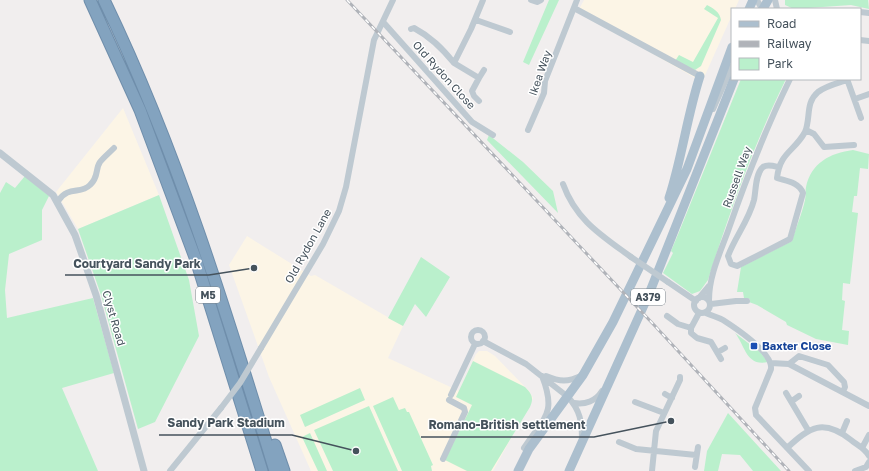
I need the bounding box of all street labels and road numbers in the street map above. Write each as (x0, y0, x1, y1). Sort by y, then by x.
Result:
street label: Old Rydon Close (410, 38, 478, 111)
street label: Ikea Way (526, 48, 553, 97)
street label: Russell Way (719, 145, 754, 209)
street label: Old Rydon Lane (282, 206, 333, 285)
road number: M5 (196, 287, 220, 303)
street label: Clyst Road (100, 289, 129, 347)
road number: A379 (631, 289, 665, 305)

